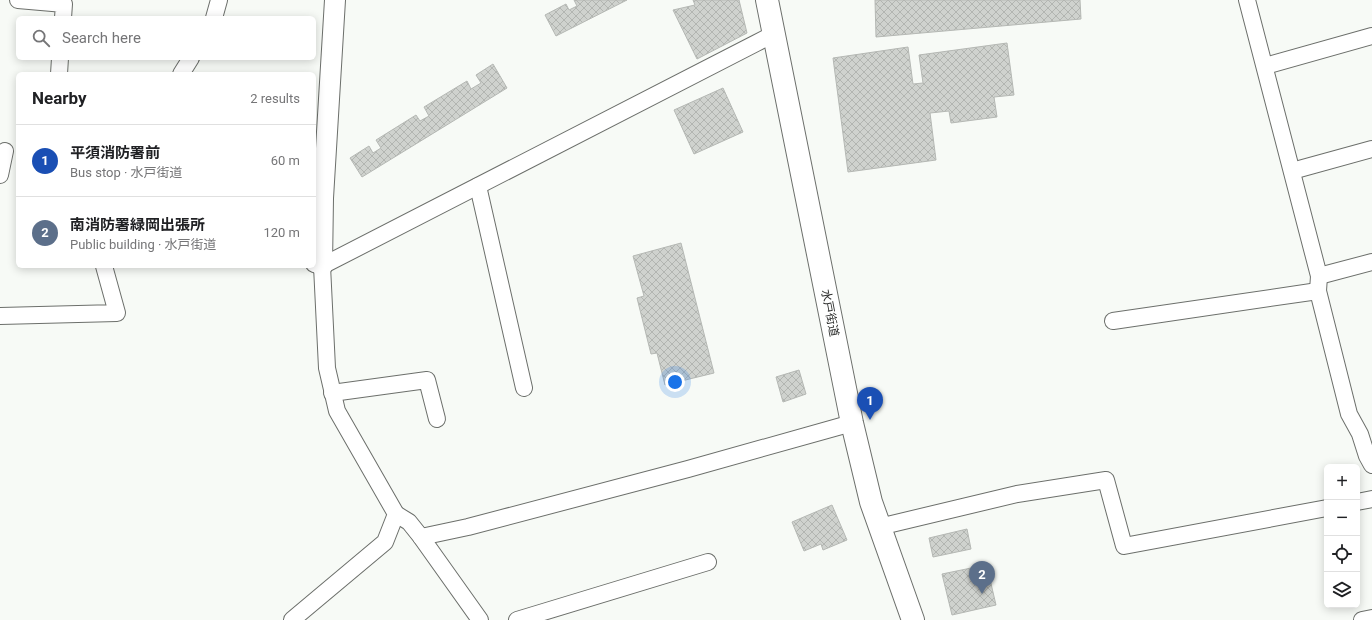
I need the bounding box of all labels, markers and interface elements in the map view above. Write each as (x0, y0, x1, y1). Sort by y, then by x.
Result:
search box (16, 16, 316, 60)
icon: search (30, 27, 52, 49)
text: Search here (62, 29, 141, 47)
text: Nearby (32, 88, 87, 108)
text: 2 results (250, 91, 300, 106)
text: 平須消防署前 (70, 144, 160, 162)
text: 1 (41, 153, 49, 168)
text: 60 m (271, 153, 300, 168)
text: Bus stop · 水戸街道 (70, 165, 183, 180)
text: 南消防署緑岡出張所 (70, 216, 205, 234)
text: 2 (41, 225, 49, 240)
text: 120 m (263, 225, 300, 240)
text: Public building · 水戸街道 (70, 237, 217, 252)
street label: 水戸街道 (819, 288, 841, 338)
your location (665, 372, 685, 392)
pin: 1 (857, 387, 883, 420)
map controls (1324, 464, 1360, 608)
button: + (1324, 464, 1360, 500)
button: − (1324, 500, 1360, 536)
button: locate (1324, 536, 1360, 572)
pin: 2 (969, 561, 995, 594)
button: layers (1324, 572, 1360, 608)

